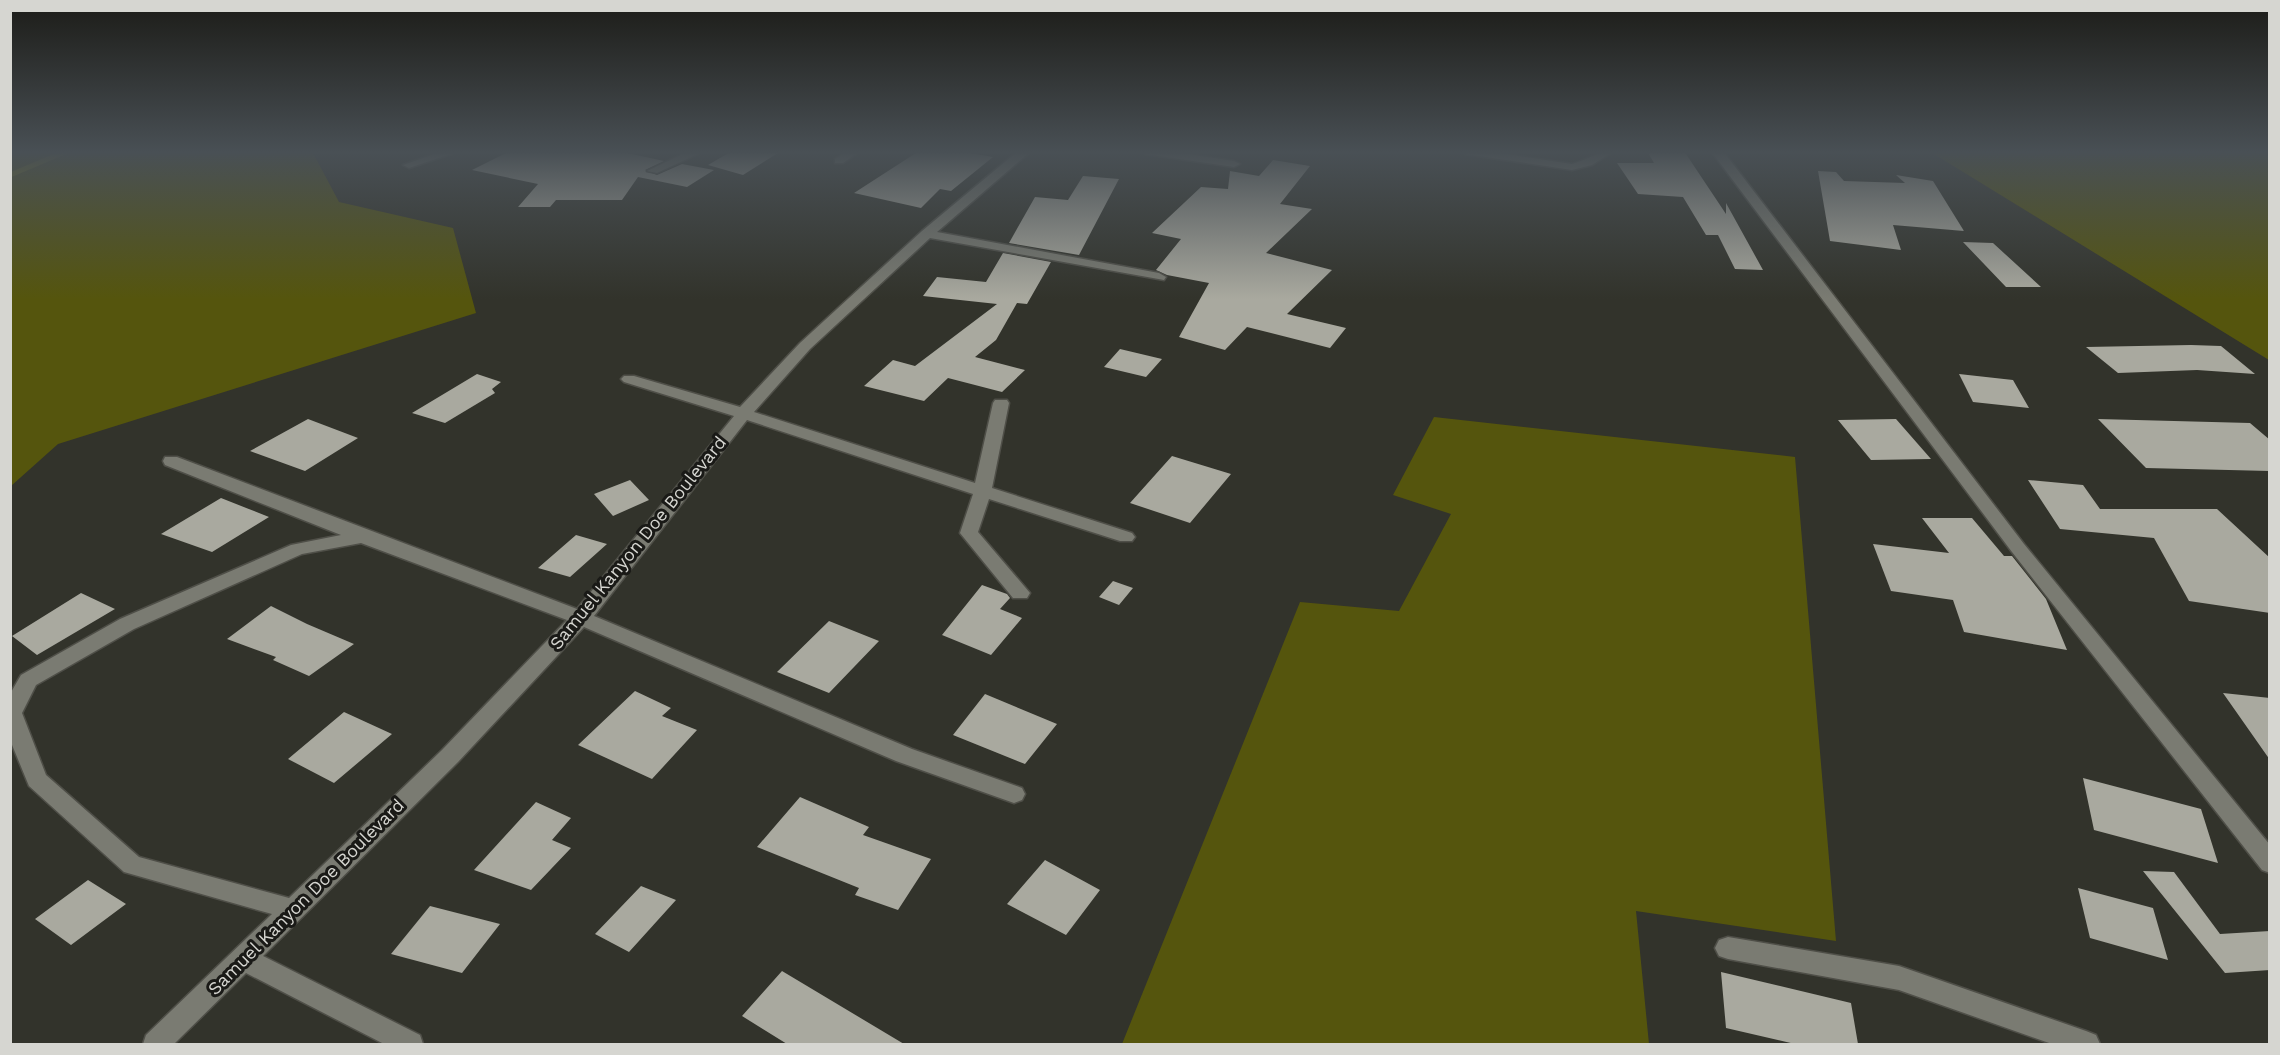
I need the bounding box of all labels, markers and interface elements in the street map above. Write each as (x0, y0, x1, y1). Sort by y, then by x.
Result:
street label: Samuel Kanyon Doe Boulevard (545, 432, 730, 654)
street label: Samuel Kanyon Doe Boulevard (203, 794, 408, 999)

